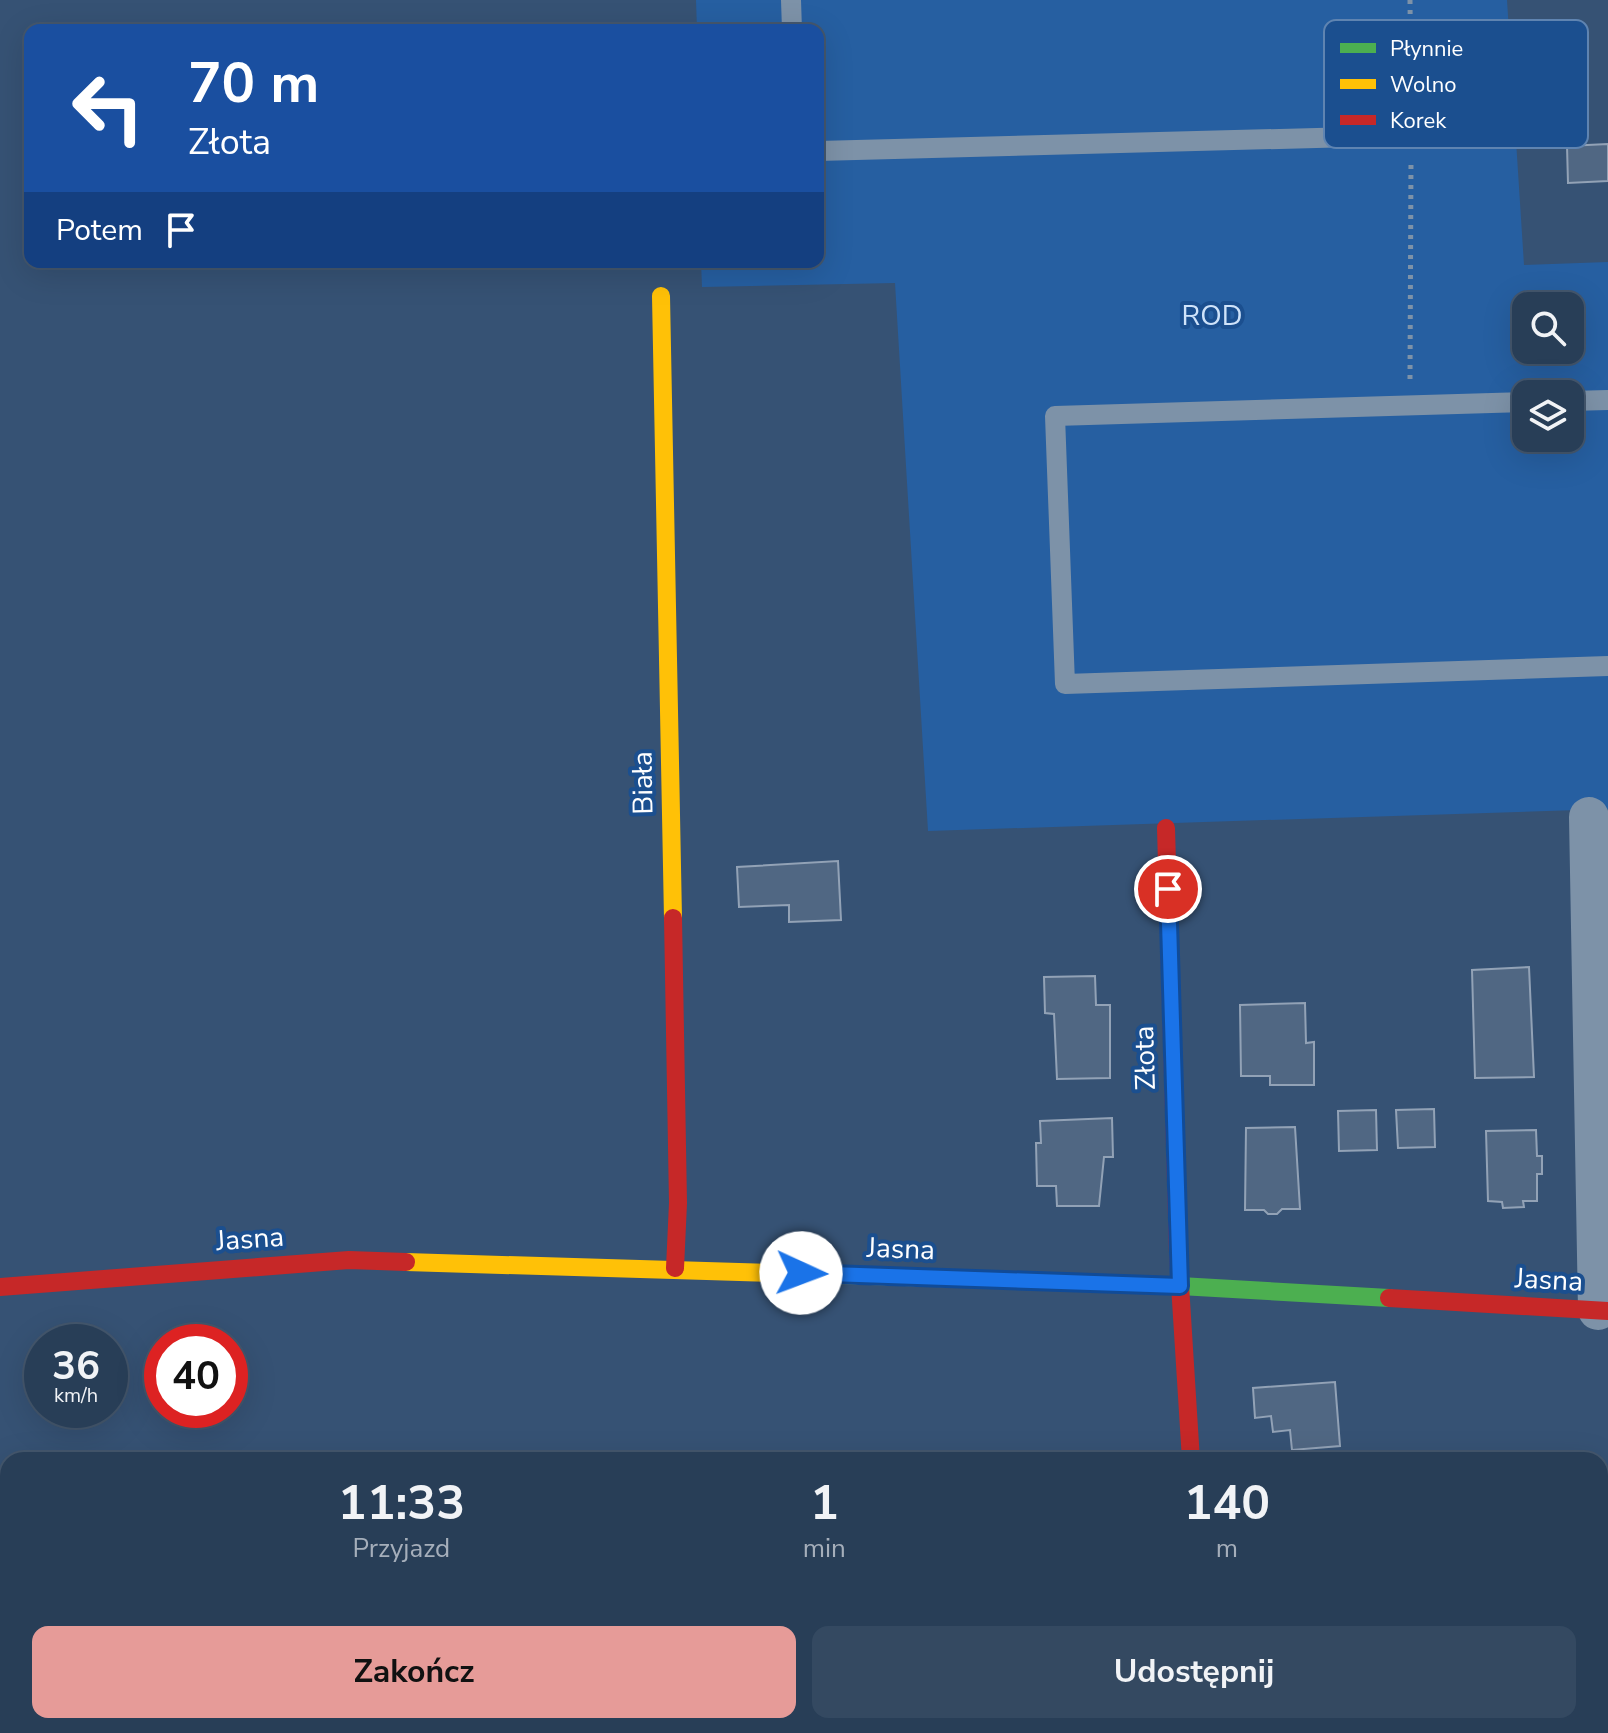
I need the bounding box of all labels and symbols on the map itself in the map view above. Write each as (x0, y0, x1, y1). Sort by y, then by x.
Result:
legend (1324, 20, 1588, 148)
text: Płynnie (1390, 34, 1463, 64)
text: Wolno (1390, 70, 1456, 100)
text: Korek (1390, 106, 1447, 136)
park label: ROD (1182, 297, 1242, 335)
street label: Biała (623, 751, 663, 815)
pin (1134, 855, 1202, 923)
street label: Złota (1125, 1025, 1165, 1091)
street label: Jasna (214, 1218, 285, 1260)
street label: Jasna (865, 1229, 936, 1269)
position arrow (759, 1231, 843, 1315)
street label: Jasna (1513, 1259, 1584, 1301)
speed limit sign: 40 (144, 1324, 248, 1428)

